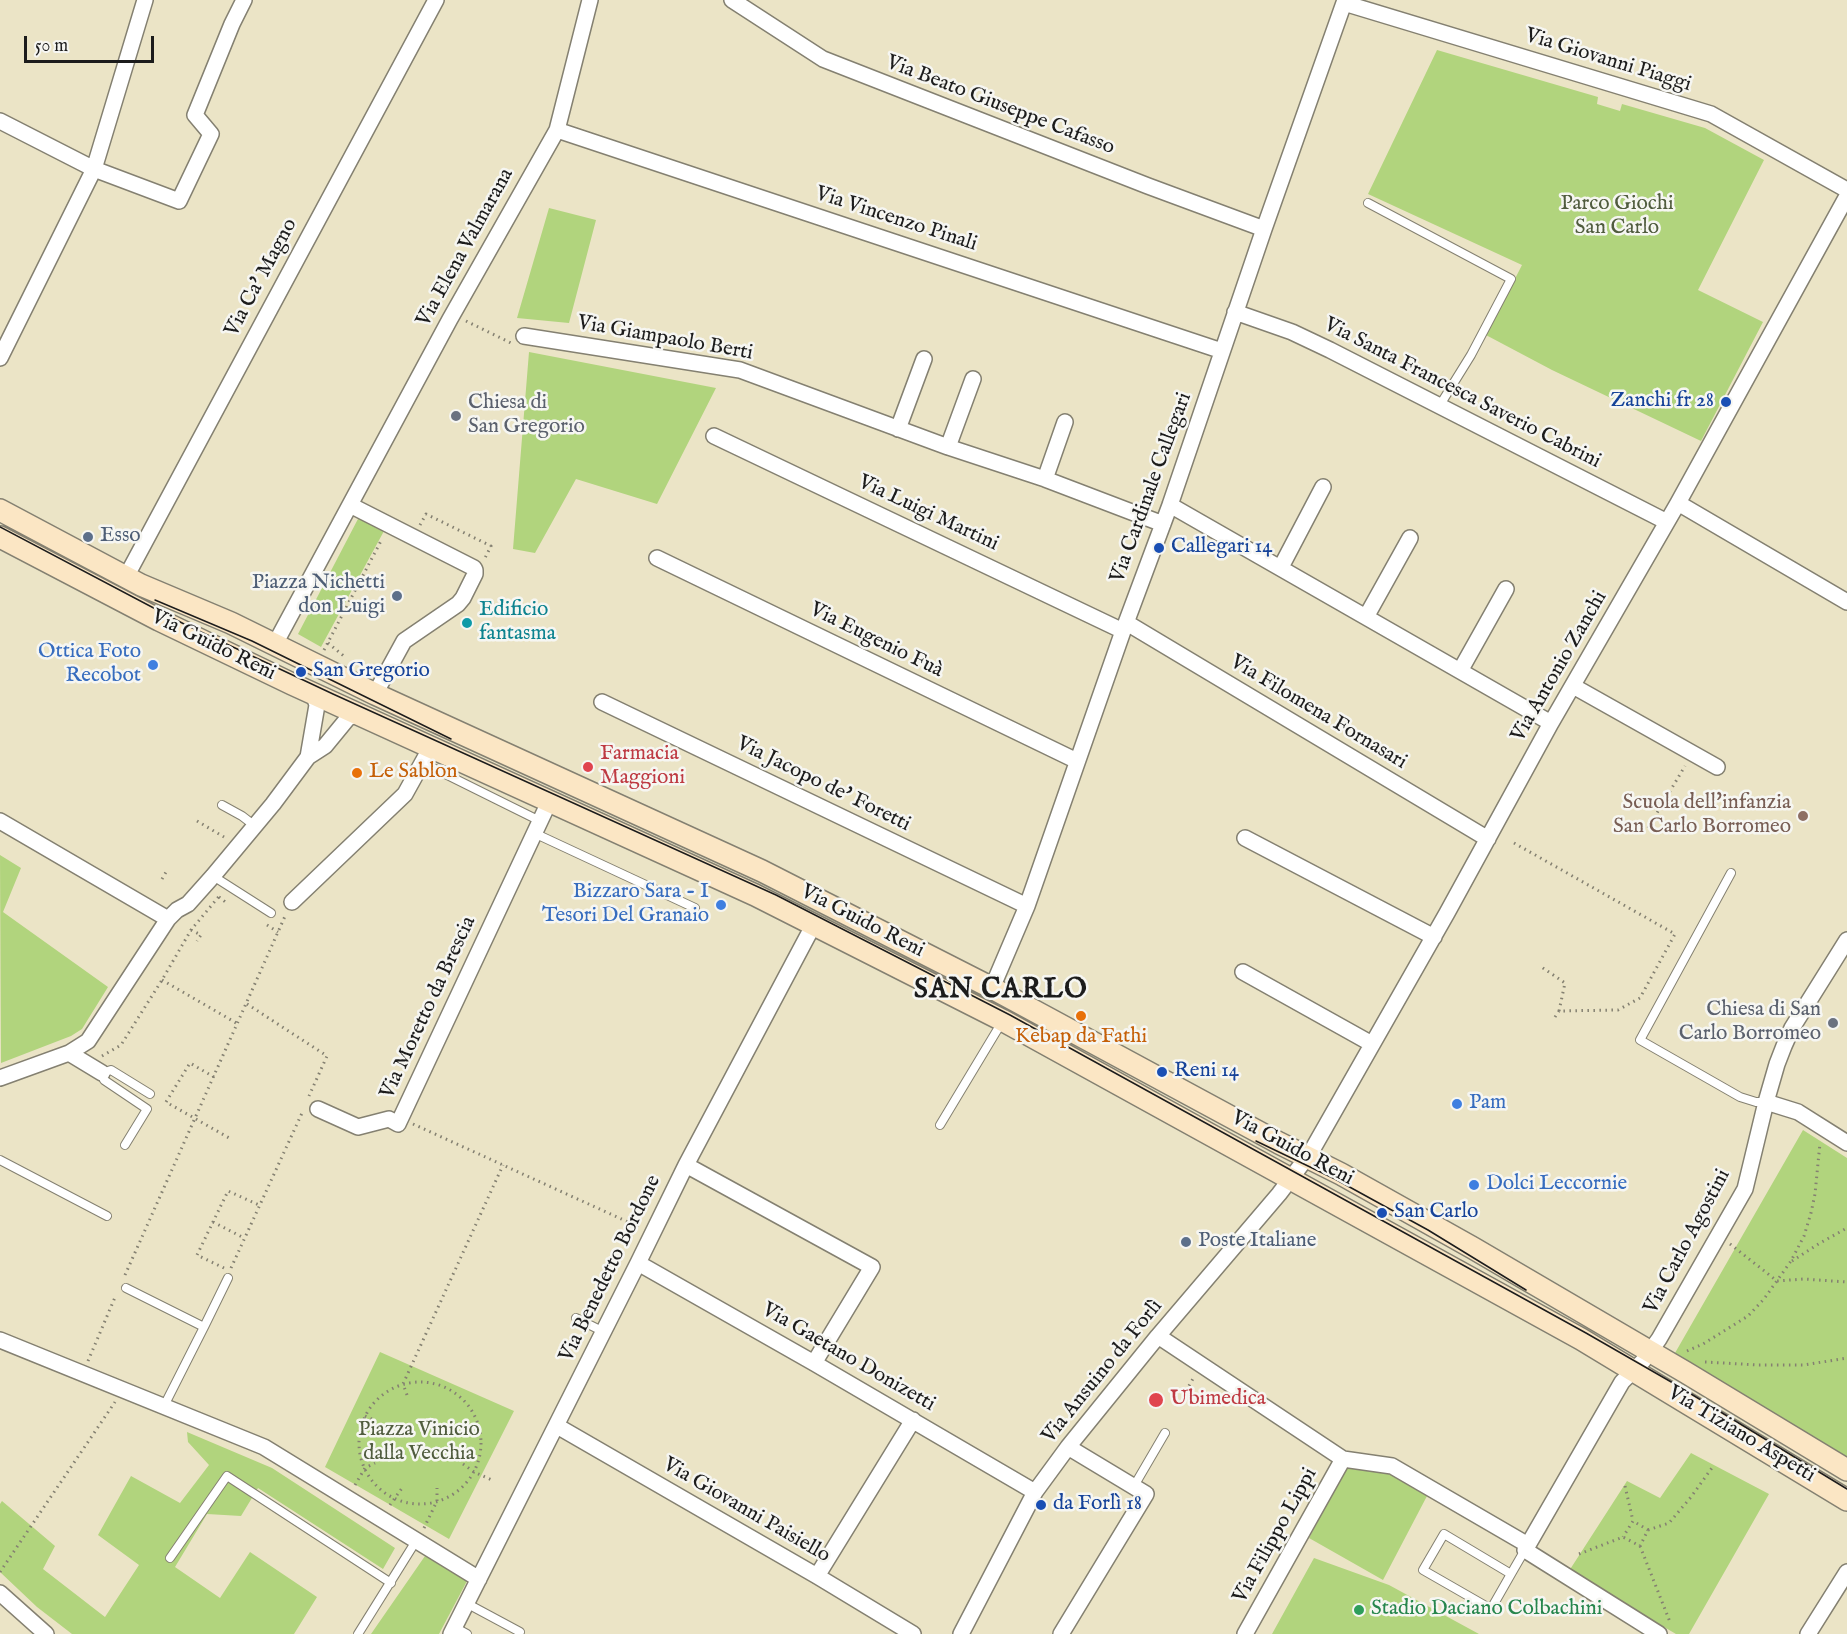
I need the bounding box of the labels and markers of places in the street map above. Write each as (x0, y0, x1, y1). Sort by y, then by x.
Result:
place label: Zanchi fr 28 (1611, 389, 1714, 415)
place label: Chiesa di San Gregorio (468, 391, 585, 441)
marker: Zanchi fr 28 (1719, 395, 1733, 409)
marker: Chiesa di San Gregorio (449, 409, 463, 423)
place label: Esso (100, 524, 141, 550)
marker: Esso (81, 530, 95, 544)
place label: Callegari 14 (1171, 535, 1273, 561)
marker: Callegari 14 (1152, 541, 1166, 555)
place label: Piazza Nichetti don Luigi (252, 571, 385, 621)
marker: Piazza Nichetti don Luigi (390, 589, 404, 603)
place label: Edificio fantasma (479, 598, 556, 648)
marker: Edificio fantasma (460, 616, 474, 630)
place label: Ottica Foto Recobot (38, 640, 141, 690)
marker: Ottica Foto Recobot (146, 658, 160, 672)
place label: San Gregorio (313, 659, 430, 685)
marker: San Gregorio (294, 665, 308, 679)
place label: Farmacia Maggioni (600, 742, 685, 792)
place label: Le Sablon (369, 760, 457, 786)
marker: Farmacia Maggioni (581, 760, 595, 774)
marker: Le Sablon (350, 766, 364, 780)
place label: Scuola dell'infanzia San Carlo Borromeo (1613, 791, 1791, 841)
marker: Scuola dell'infanzia San Carlo Borromeo (1796, 809, 1810, 823)
place label: Bizzaro Sara - I Tesori Del Granaio (542, 880, 709, 930)
marker: Bizzaro Sara - I Tesori Del Granaio (714, 898, 728, 912)
place label: Chiesa di San Carlo Borromeo (1679, 998, 1821, 1048)
marker: Kebap da Fathi (1074, 1009, 1088, 1023)
marker: Chiesa di San Carlo Borromeo (1826, 1016, 1840, 1030)
place label: Kebap da Fathi (1015, 1025, 1147, 1051)
place label: Reni 14 (1174, 1059, 1239, 1085)
marker: Reni 14 (1155, 1065, 1169, 1079)
place label: Pam (1469, 1091, 1506, 1117)
marker: Pam (1450, 1097, 1464, 1111)
place label: Dolci Leccornie (1486, 1172, 1627, 1198)
marker: Dolci Leccornie (1467, 1178, 1481, 1192)
place label: San Carlo (1394, 1200, 1478, 1226)
marker: San Carlo (1375, 1206, 1389, 1220)
place label: Poste Italiane (1198, 1229, 1316, 1255)
marker: Poste Italiane (1179, 1235, 1193, 1249)
place label: Ubimedica (1170, 1387, 1266, 1413)
marker: Ubimedica (1147, 1391, 1165, 1409)
place label: da Forlì 18 (1053, 1492, 1142, 1518)
marker: da Forlì 18 (1034, 1498, 1048, 1512)
place label: Stadio Daciano Colbachini (1371, 1597, 1602, 1623)
marker: Stadio Daciano Colbachini (1352, 1603, 1366, 1617)

